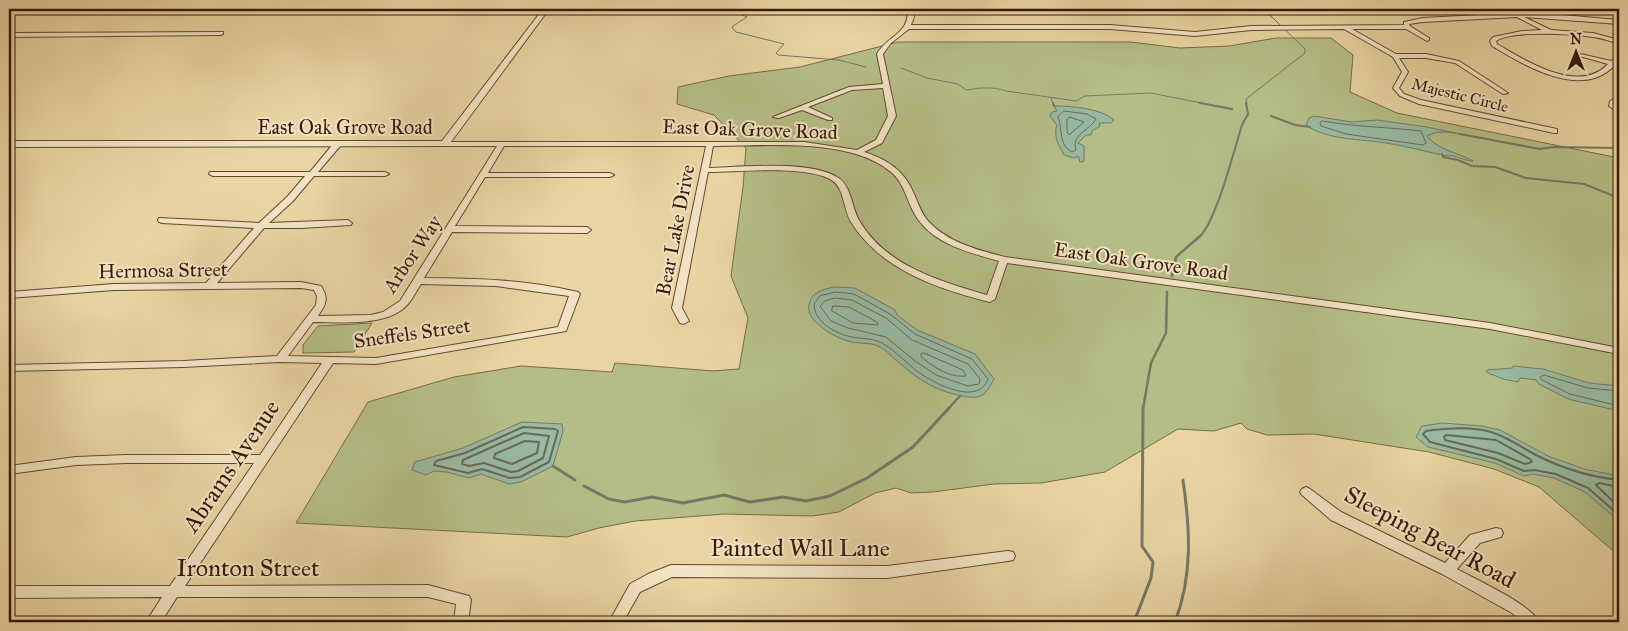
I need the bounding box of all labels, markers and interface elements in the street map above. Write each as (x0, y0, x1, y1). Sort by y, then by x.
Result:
north arrow (1550, 28, 1600, 78)
text: N (1570, 31, 1582, 48)
street label: Majestic Circle (1410, 74, 1511, 116)
street label: East Oak Grove Road (662, 114, 838, 144)
street label: East Oak Grove Road (257, 115, 433, 139)
street label: Bear Lake Drive (651, 162, 699, 298)
street label: Arbor Way (377, 210, 447, 298)
street label: East Oak Grove Road (1052, 237, 1230, 285)
street label: Hermosa Street (98, 257, 228, 283)
street label: Sneffels Street (352, 313, 472, 353)
street label: Abrams Avenue (175, 394, 286, 539)
street label: Sleeping Bear Road (1339, 479, 1521, 595)
street label: Painted Wall Lane (710, 533, 890, 563)
street label: Ironton Street (177, 553, 320, 583)

